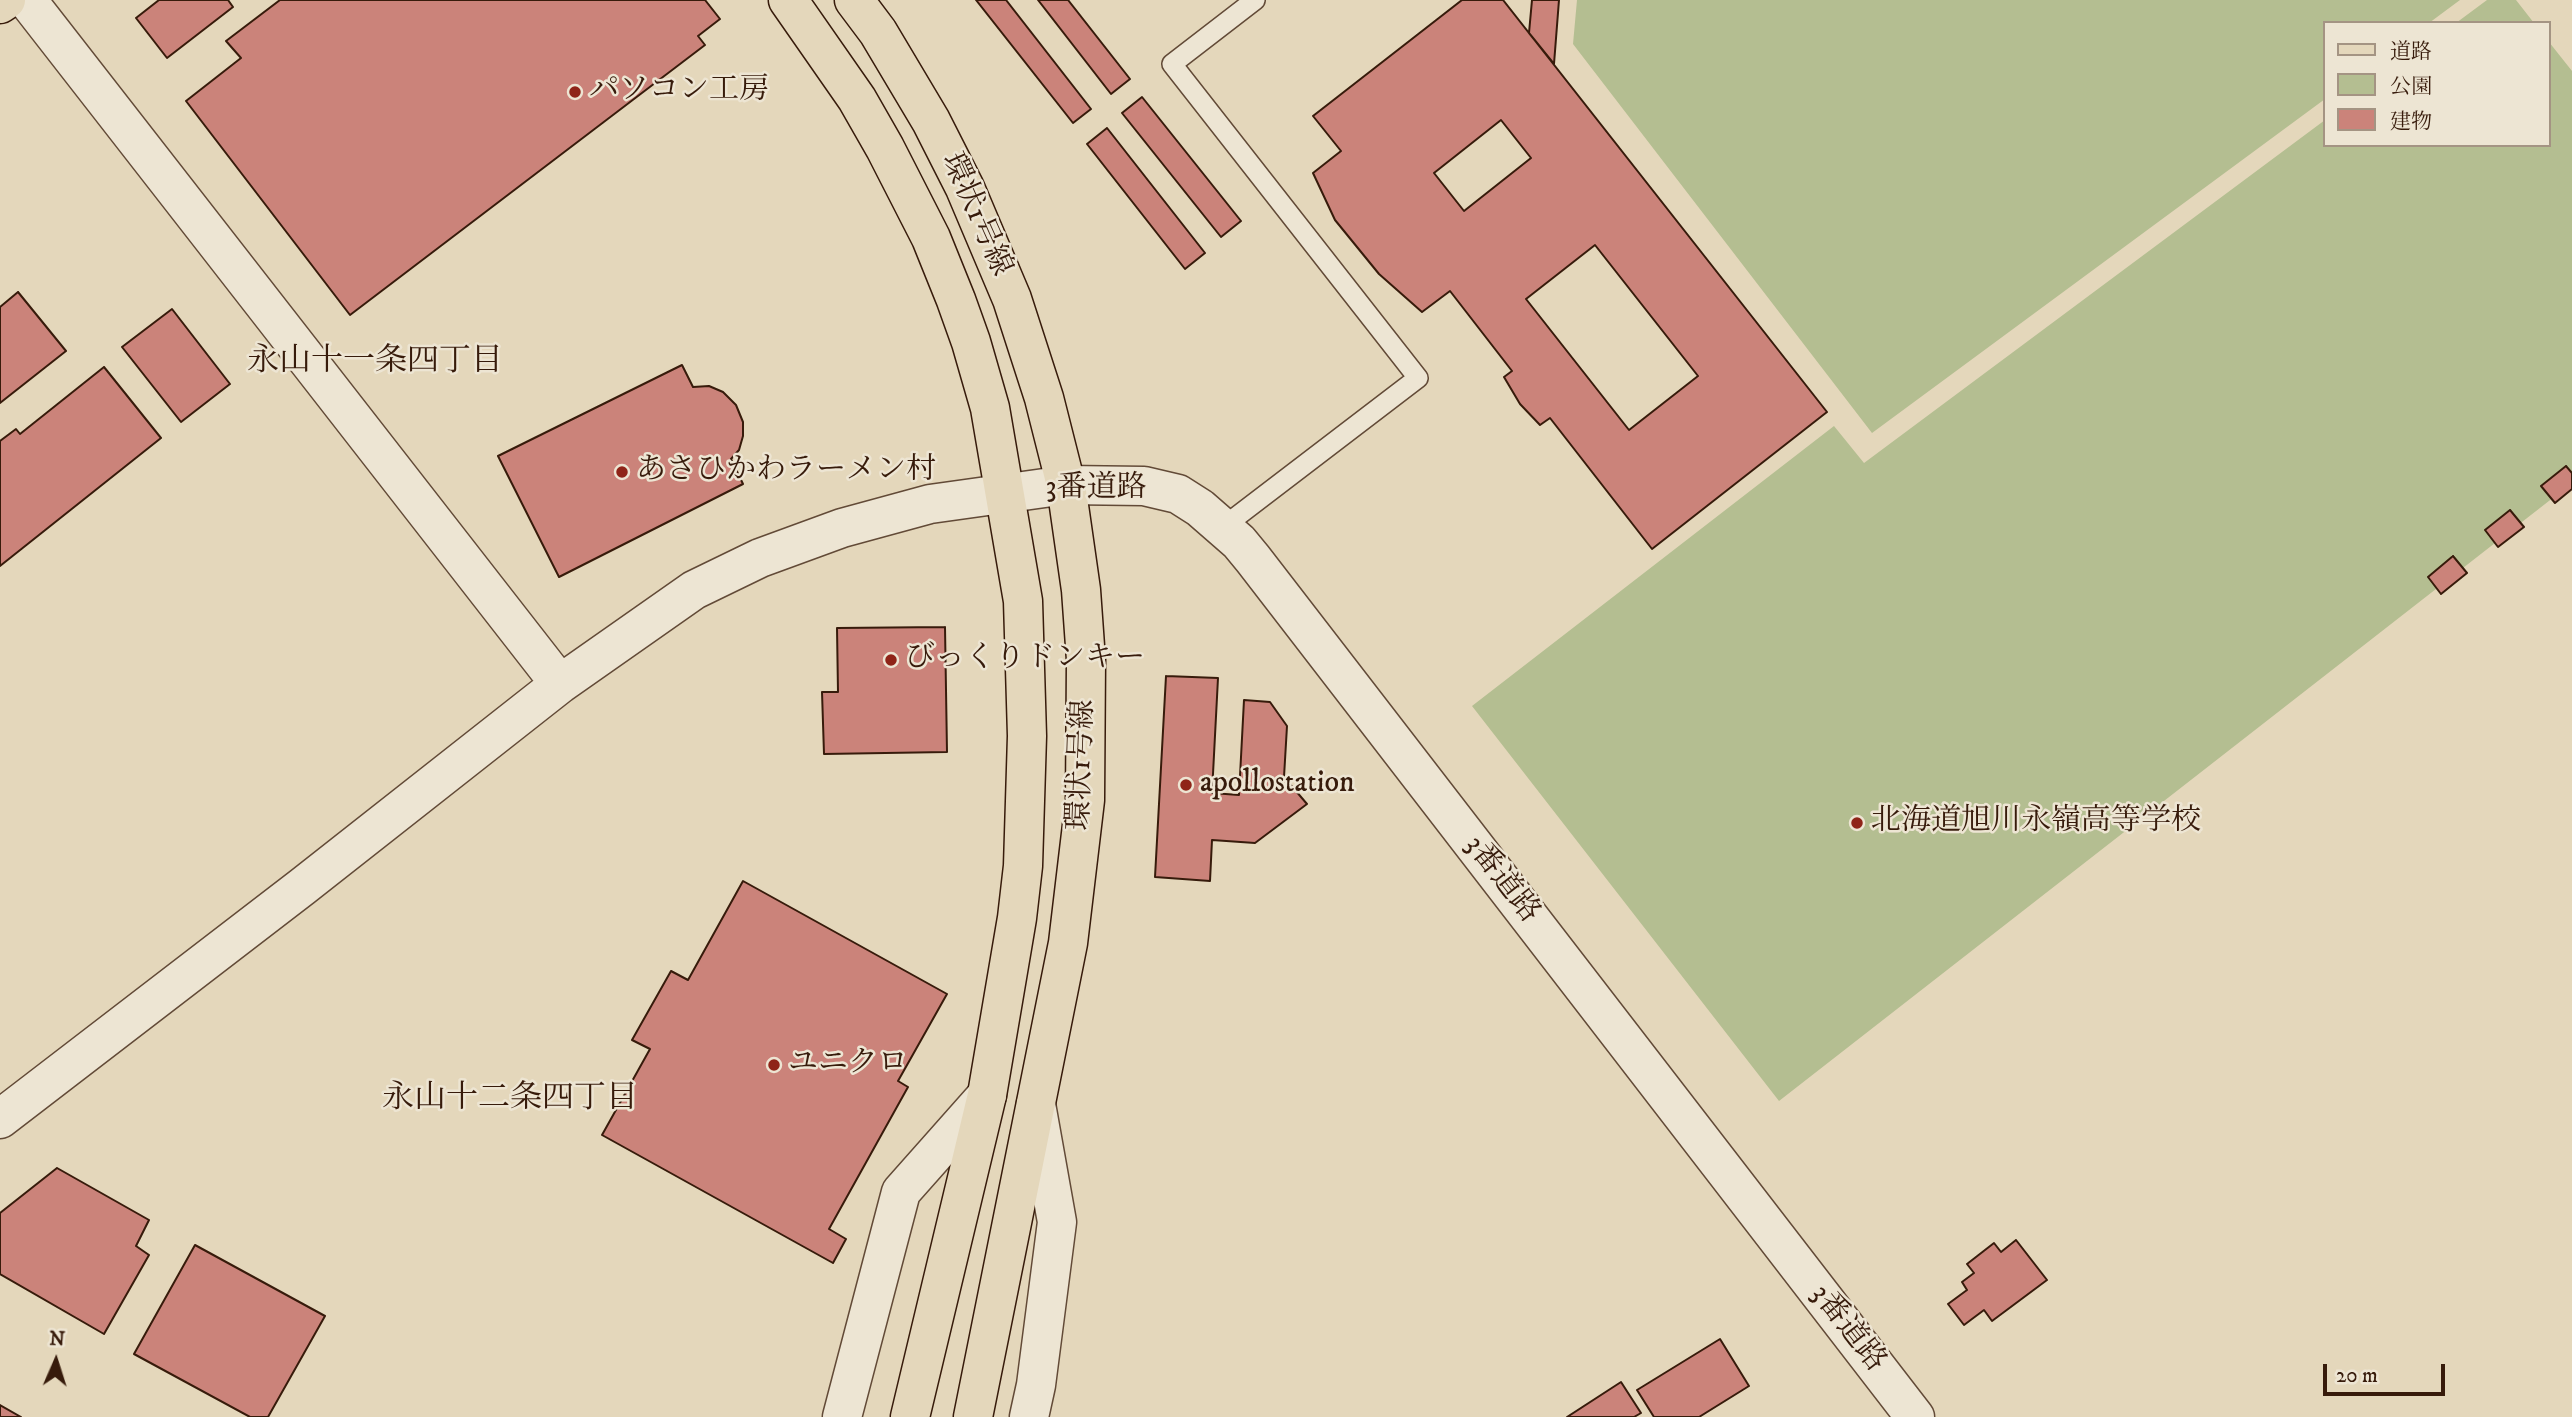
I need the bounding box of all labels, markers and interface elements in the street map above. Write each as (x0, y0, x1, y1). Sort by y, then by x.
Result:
legend (2324, 21, 2551, 147)
text: 道路 (2390, 39, 2432, 65)
place label: パソコン工房 (589, 74, 769, 110)
text: 公園 (2390, 74, 2432, 100)
marker: パソコン工房 (567, 84, 583, 100)
text: 建物 (2390, 109, 2432, 135)
street label: 環状1号線 (932, 148, 1018, 282)
district label: 永山十一条四丁目 (247, 344, 503, 382)
place label: あさひかわラーメン村 (636, 454, 936, 490)
marker: あさひかわラーメン村 (614, 464, 630, 480)
street label: 3番道路 (1045, 472, 1147, 508)
place label: びっくりドンキー (905, 642, 1145, 678)
marker: びっくりドンキー (883, 652, 899, 668)
street label: 環状1号線 (1063, 699, 1103, 831)
place label: apollostation (1200, 767, 1355, 803)
marker: apollostation (1178, 777, 1194, 793)
place label: 北海道旭川永嶺高等学校 (1871, 805, 2201, 841)
marker: 北海道旭川永嶺高等学校 (1849, 815, 1865, 831)
street label: 3番道路 (1456, 829, 1546, 931)
place label: ユニクロ (788, 1047, 908, 1083)
marker: ユニクロ (766, 1057, 782, 1073)
district label: 永山十二条四丁目 (382, 1081, 638, 1119)
street label: 3番道路 (1802, 1278, 1892, 1380)
north arrow (21, 1326, 91, 1396)
text: N (49, 1328, 66, 1351)
scale bar (2327, 1350, 2450, 1394)
text: 20 m (2336, 1363, 2378, 1389)

